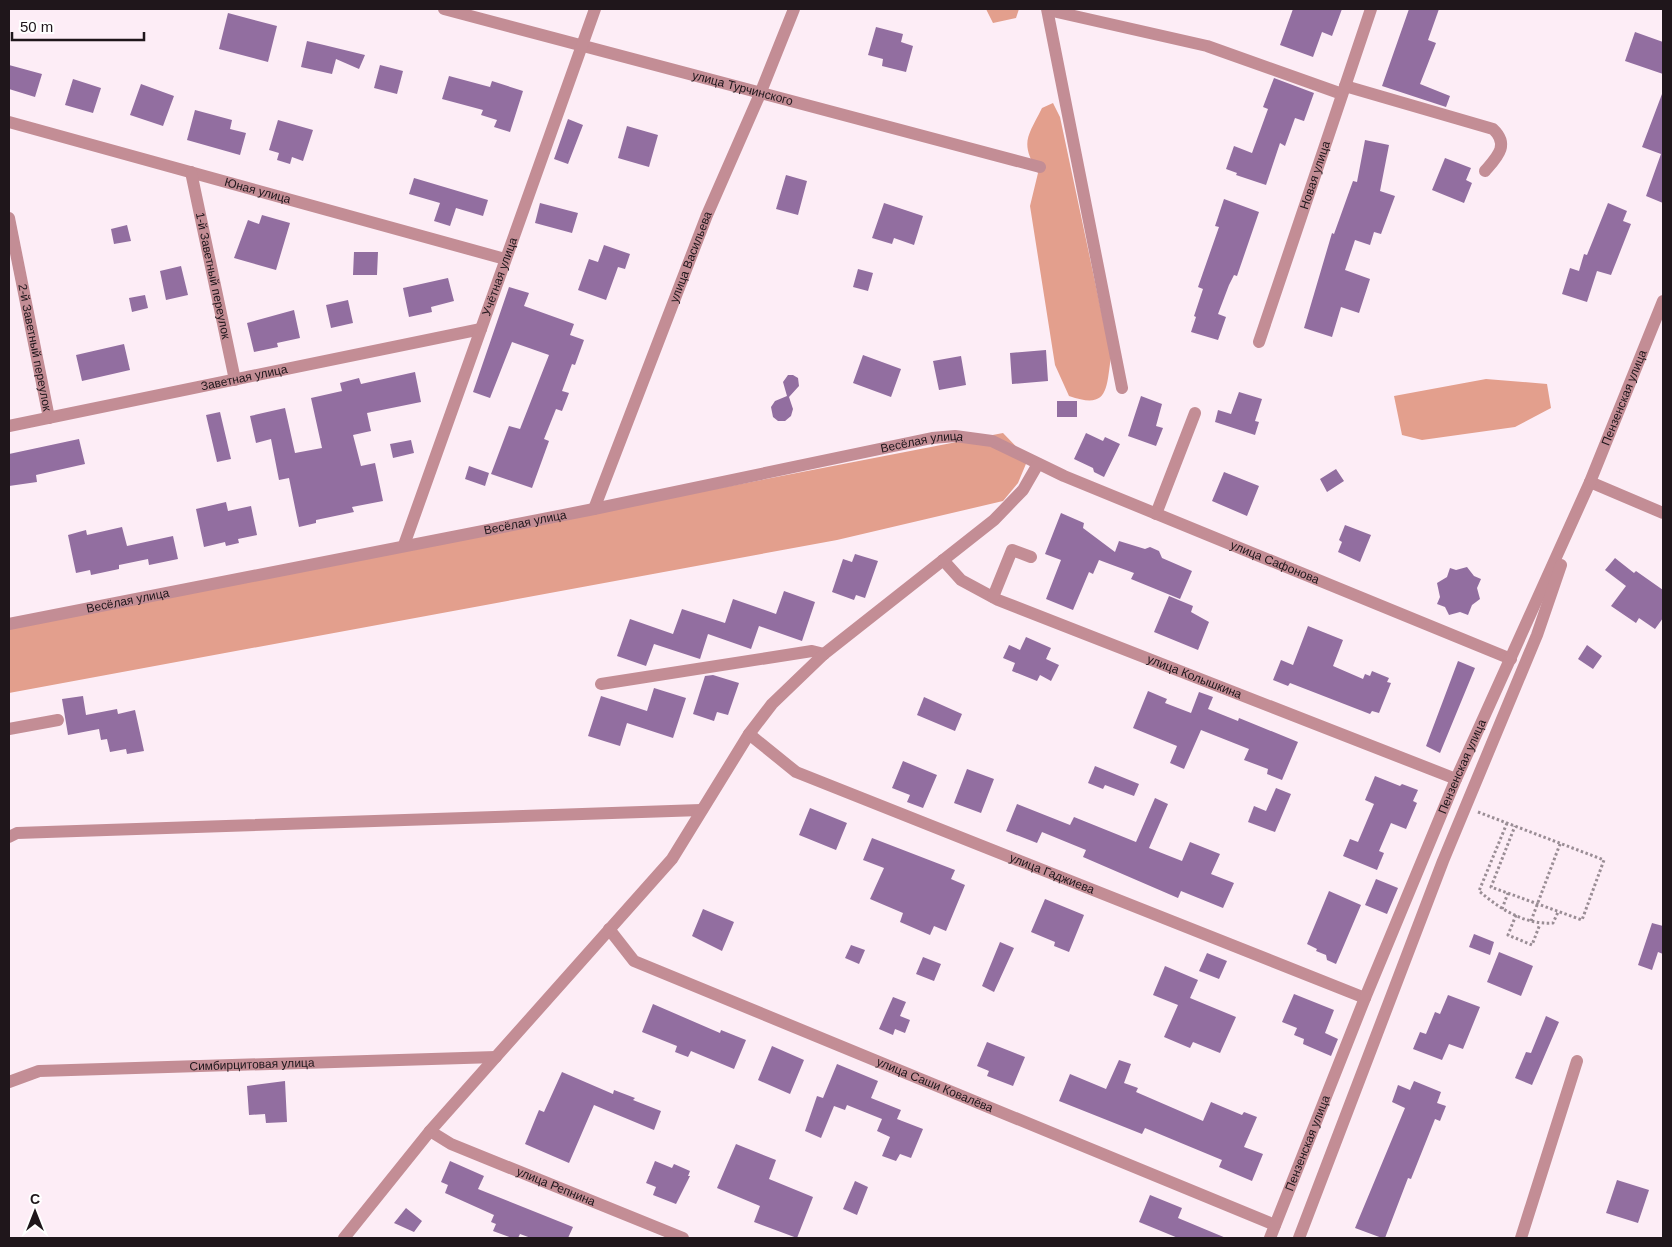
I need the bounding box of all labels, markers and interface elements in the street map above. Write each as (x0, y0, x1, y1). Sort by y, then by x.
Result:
scale bar (12, 10, 145, 42)
text: 50 m (20, 18, 53, 35)
street label: улица Турчинского (691, 68, 795, 108)
street label: Новая улица (1297, 139, 1333, 211)
street label: Юная улица (223, 175, 293, 207)
street label: улица Васильева (667, 209, 715, 305)
street label: 1-й Заветный переулок (193, 211, 233, 341)
street label: Учётная улица (479, 235, 520, 318)
street label: 2-й Заветный переулок (15, 283, 55, 413)
street label: Пензенская улица (1598, 348, 1650, 447)
street label: Заветная улица (199, 362, 289, 393)
street label: Весёлая улица (879, 429, 964, 456)
street label: Весёлая улица (483, 508, 568, 538)
street label: улица Сафонова (1228, 538, 1322, 587)
street label: Весёлая улица (85, 586, 171, 616)
street label: улица Колышкина (1145, 652, 1244, 702)
street label: Пензенская улица (1435, 717, 1489, 816)
street label: улица Гаджиева (1008, 851, 1097, 897)
street label: улица Саши Ковалёва (874, 1055, 996, 1115)
street label: Симбирцитовая улица (189, 1056, 315, 1073)
street label: Пензенская улица (1282, 1093, 1333, 1193)
street label: улица Репнина (515, 1164, 598, 1209)
north arrow (10, 1187, 60, 1237)
text: С (30, 1191, 40, 1207)

